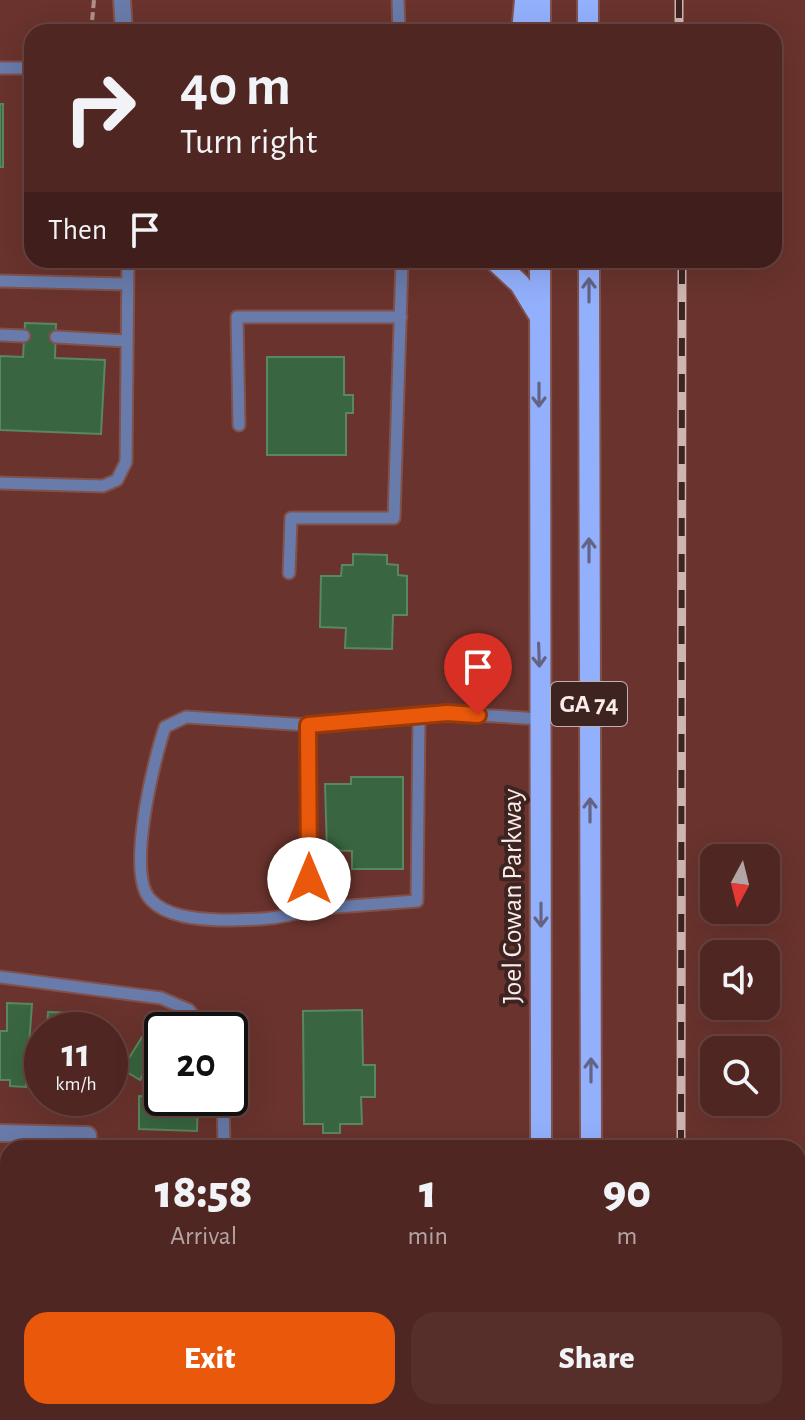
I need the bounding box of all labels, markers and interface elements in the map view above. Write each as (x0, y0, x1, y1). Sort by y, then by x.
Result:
icon: right (48, 56, 152, 160)
text: 40 m (180, 59, 291, 115)
text: Turn right (180, 124, 317, 160)
icon: arrive (123, 208, 167, 252)
text: Then (48, 215, 107, 245)
one-way arrow (581, 277, 597, 304)
one-way arrow (531, 381, 547, 408)
one-way arrow (581, 537, 597, 564)
pin (444, 633, 512, 715)
one-way arrow (531, 641, 546, 668)
icon: arrive (456, 645, 500, 689)
road number: GA 74 (551, 682, 627, 726)
street label: Joel Cowan Parkway (499, 788, 527, 1004)
one-way arrow (582, 797, 597, 824)
position arrow (267, 837, 351, 921)
north arrow (700, 844, 780, 924)
map controls (700, 844, 780, 1116)
one-way arrow (533, 901, 549, 928)
button: sound (700, 940, 780, 1020)
speed limit sign: 20 (144, 1012, 248, 1116)
text: 11 (62, 1034, 90, 1074)
button: search (700, 1036, 780, 1116)
one-way arrow (583, 1057, 599, 1084)
text: km/h (55, 1074, 97, 1094)
text: 18:58 (155, 1169, 253, 1217)
text: 1 (419, 1169, 437, 1217)
text: 90 (603, 1169, 651, 1217)
text: Arrival (170, 1223, 237, 1249)
text: min (407, 1223, 448, 1249)
text: m (617, 1223, 637, 1249)
button: Exit (24, 1312, 395, 1404)
button: Share (411, 1312, 782, 1404)

